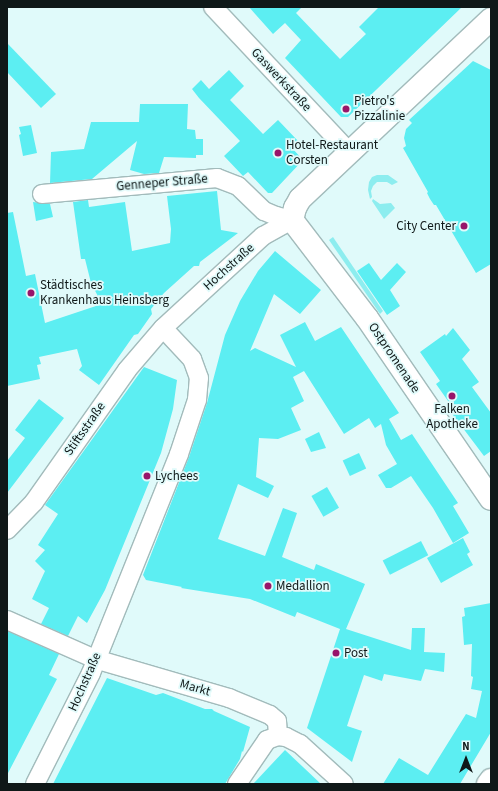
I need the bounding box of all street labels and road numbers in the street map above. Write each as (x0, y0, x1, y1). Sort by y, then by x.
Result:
street label: Gaswerkstraße (248, 45, 314, 115)
street label: Genneper Straße (116, 171, 208, 195)
street label: Hochstraße (200, 240, 258, 294)
street label: Ostpromenade (365, 320, 423, 396)
street label: Stiftsstraße (61, 399, 109, 459)
street label: Hochstraße (65, 650, 105, 714)
street label: Markt (178, 676, 212, 700)

